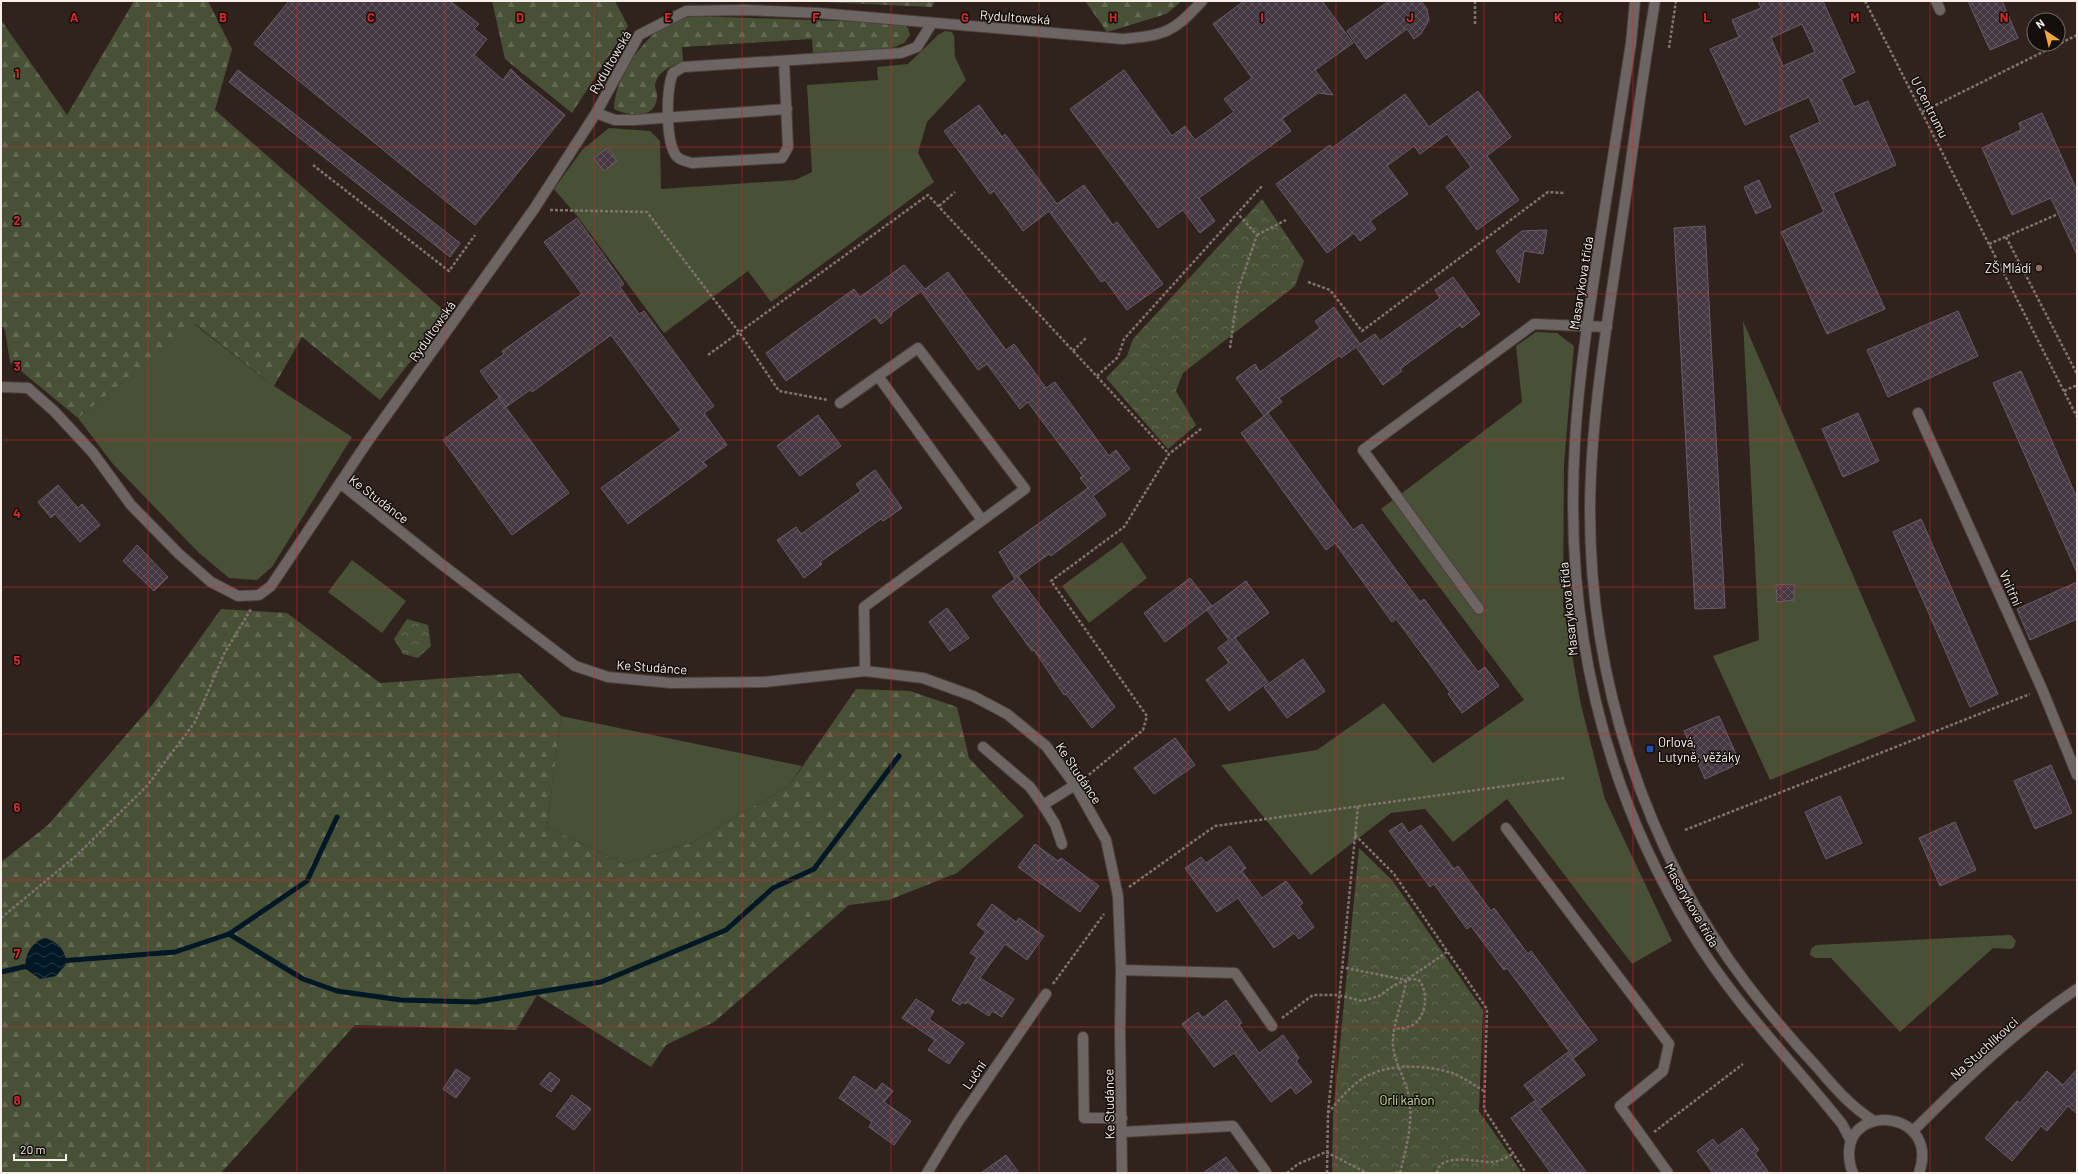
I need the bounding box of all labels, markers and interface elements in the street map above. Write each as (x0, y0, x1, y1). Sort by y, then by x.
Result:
street label: Rydultowská (979, 7, 1051, 27)
text: A (70, 9, 79, 25)
text: B (219, 9, 227, 25)
text: C (367, 9, 375, 25)
text: D (516, 9, 524, 25)
text: E (664, 9, 672, 25)
text: F (812, 9, 820, 25)
text: G (961, 9, 969, 25)
text: H (1109, 9, 1117, 25)
text: I (1260, 9, 1264, 25)
text: J (1406, 9, 1414, 25)
text: K (1554, 9, 1562, 25)
text: L (1703, 9, 1711, 25)
text: M (1850, 9, 1860, 25)
text: N (2000, 9, 2008, 25)
north arrow (2026, 12, 2066, 52)
text: N (2033, 16, 2047, 31)
street label: Rydultowská (585, 28, 635, 96)
text: 1 (15, 65, 19, 81)
street label: U Centrumu (1908, 74, 1952, 140)
text: 2 (13, 212, 21, 228)
street label: Masarykova třída (1566, 235, 1596, 331)
place label: ZŠ Mládí (1985, 260, 2031, 276)
marker: ZŠ Mládí (2034, 263, 2044, 273)
street label: Rydultowská (405, 298, 459, 364)
text: 3 (13, 358, 21, 374)
street label: Ke Studánce (346, 471, 412, 527)
text: 4 (13, 505, 21, 521)
street label: Masarykova třída (1555, 561, 1581, 657)
street label: Vnitřní (1996, 568, 2026, 608)
text: 5 (13, 652, 21, 668)
street label: Ke Studánce (616, 657, 688, 677)
place label: Orlová, Lutyně, věžáky (1658, 734, 1741, 765)
street label: Ke Studánce (1053, 739, 1105, 807)
marker: Orlová, Lutyně, věžáky (1645, 744, 1655, 754)
text: 6 (14, 799, 21, 815)
street label: Masarykova třída (1662, 860, 1722, 950)
text: 7 (14, 945, 21, 961)
street label: Na Stuchlíkovci (1947, 1013, 2021, 1083)
street label: Luční (959, 1058, 989, 1092)
street label: Ke Studánce (1100, 1068, 1118, 1140)
text: 8 (13, 1092, 21, 1108)
park label: Orlí kaňon (1379, 1092, 1435, 1108)
scale bar (14, 1136, 66, 1162)
text: 20 m (20, 1142, 46, 1156)

